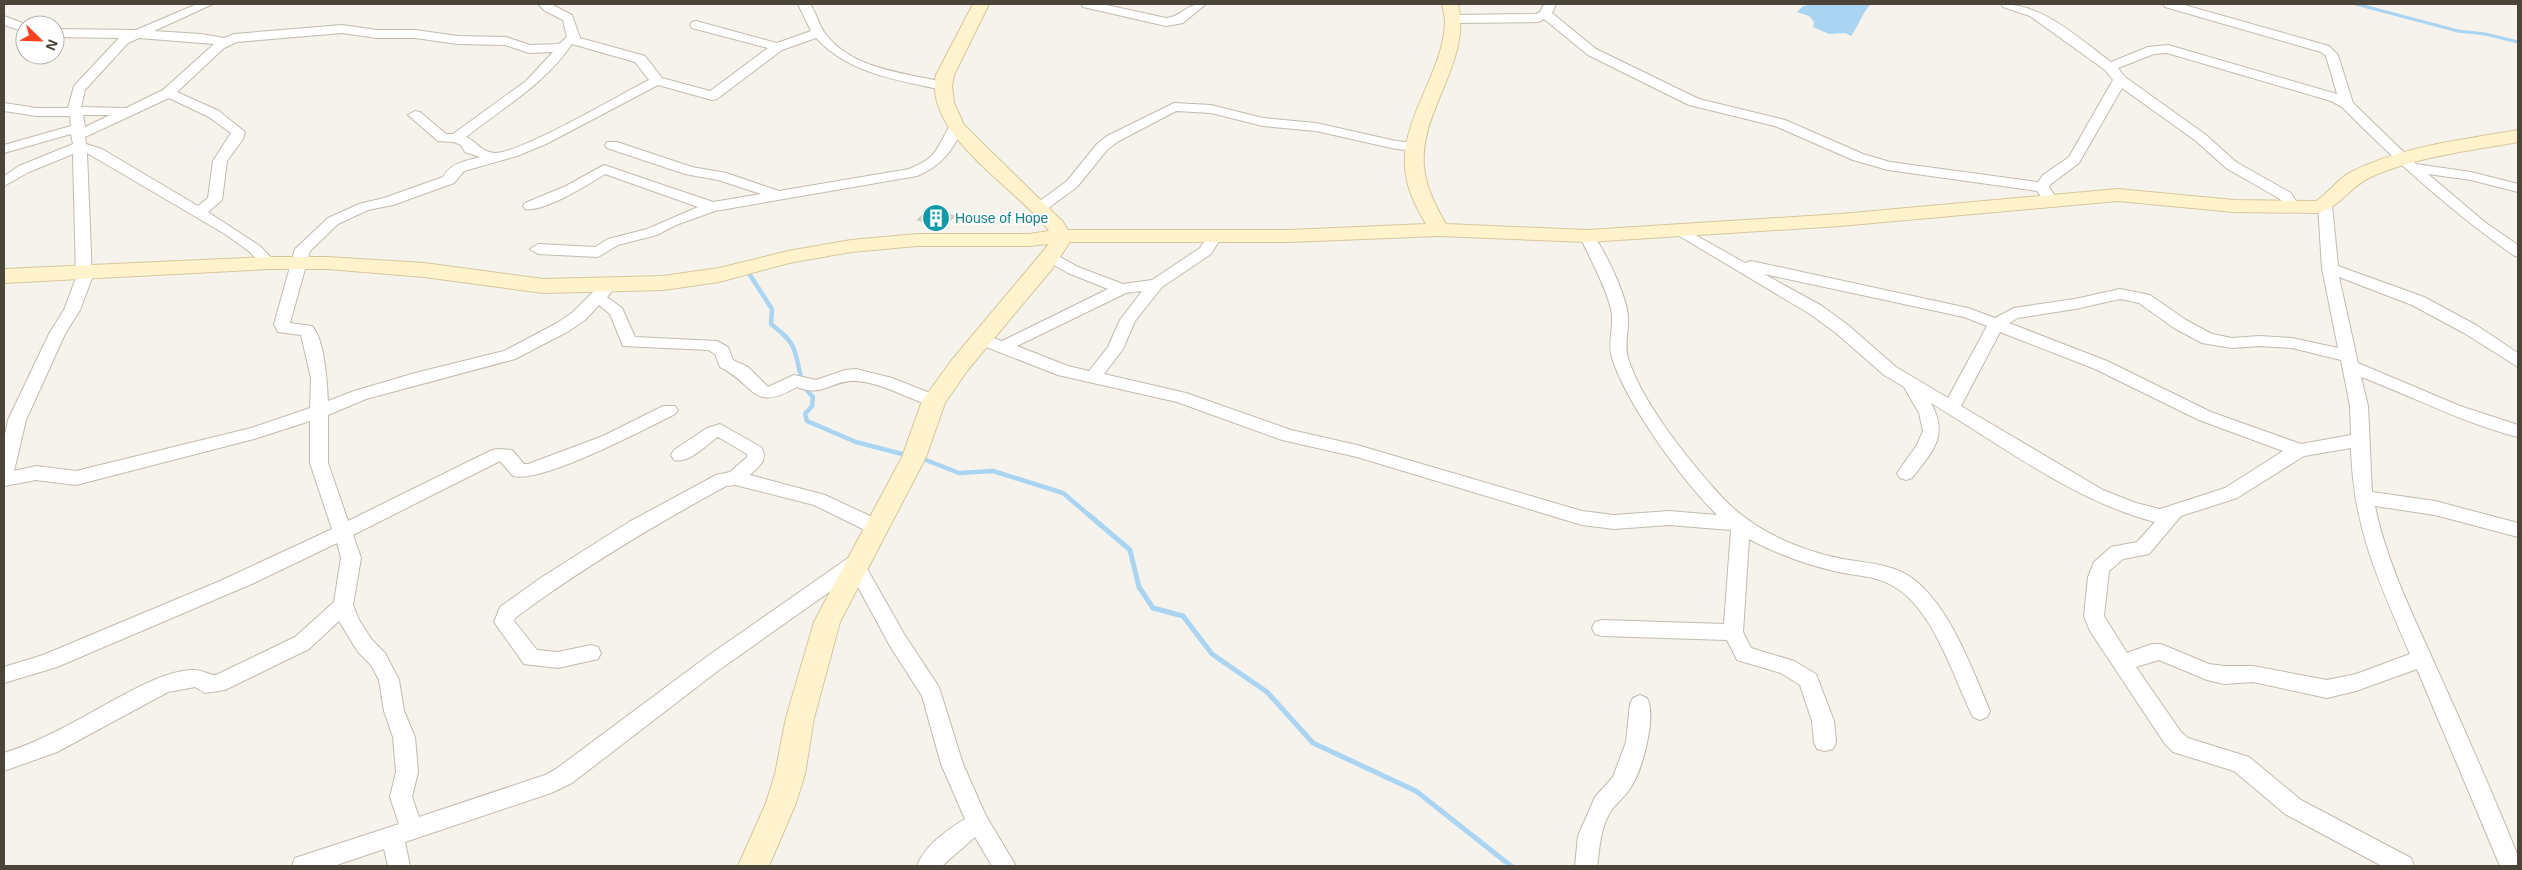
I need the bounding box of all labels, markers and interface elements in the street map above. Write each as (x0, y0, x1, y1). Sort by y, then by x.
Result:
north arrow (15, 15, 65, 65)
text: N (43, 37, 61, 53)
building icon: House of Hope (921, 203, 951, 233)
place label: House of Hope (955, 210, 1049, 226)

